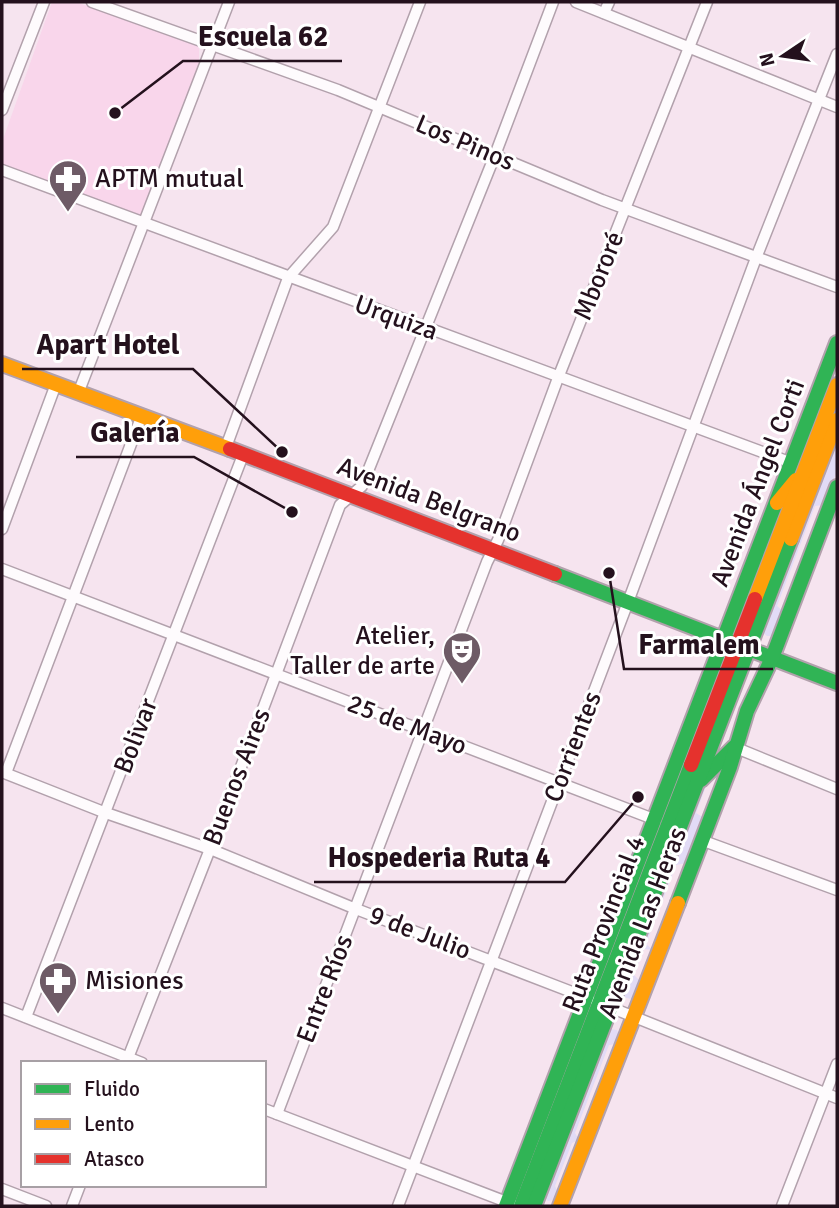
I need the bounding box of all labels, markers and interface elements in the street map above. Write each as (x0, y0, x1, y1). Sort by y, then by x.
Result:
callout: Escuela 62 (183, 12, 342, 61)
text: Escuela 62 (198, 20, 328, 54)
north arrow (748, 21, 818, 91)
text: N (754, 50, 781, 69)
street label: Los Pinos (411, 108, 519, 178)
pharmacy icon: APTM mutual (47, 158, 89, 213)
place label: APTM mutual (95, 163, 244, 195)
street label: Mbororé (567, 227, 631, 325)
street label: Urquiza (350, 288, 442, 348)
callout: Apart Hotel (22, 320, 193, 369)
text: Apart Hotel (37, 328, 180, 362)
street label: Avenida Ángel Corti (704, 375, 812, 591)
callout: Galería (76, 408, 194, 457)
text: Galería (90, 416, 180, 450)
street label: Avenida Belgrano (333, 450, 525, 550)
place label: Atelier, Taller de arte (290, 620, 435, 682)
callout: Farmalem (624, 620, 773, 669)
text: Farmalem (638, 628, 760, 662)
theatre icon: Atelier, Taller de arte (441, 630, 483, 685)
street label: Corrientes (537, 687, 609, 807)
street label: 25 de Mayo (343, 688, 471, 762)
street label: Bolivar (107, 693, 165, 778)
street label: Buenos Aires (196, 704, 278, 850)
street label: Avenida Las Heras (592, 823, 694, 1023)
street label: Ruta Provincial 4 (556, 831, 652, 1017)
callout: Hospederia Ruta 4 (314, 833, 565, 882)
text: Hospederia Ruta 4 (328, 841, 550, 875)
street label: 9 de Julio (365, 899, 475, 967)
street label: Entre Ríos (290, 930, 360, 1048)
pharmacy icon: Misiones (37, 960, 79, 1015)
place label: Misiones (85, 965, 184, 997)
legend (21, 1061, 266, 1187)
text: Fluido (84, 1076, 140, 1102)
text: Lento (84, 1111, 134, 1137)
text: Atasco (84, 1146, 144, 1172)

